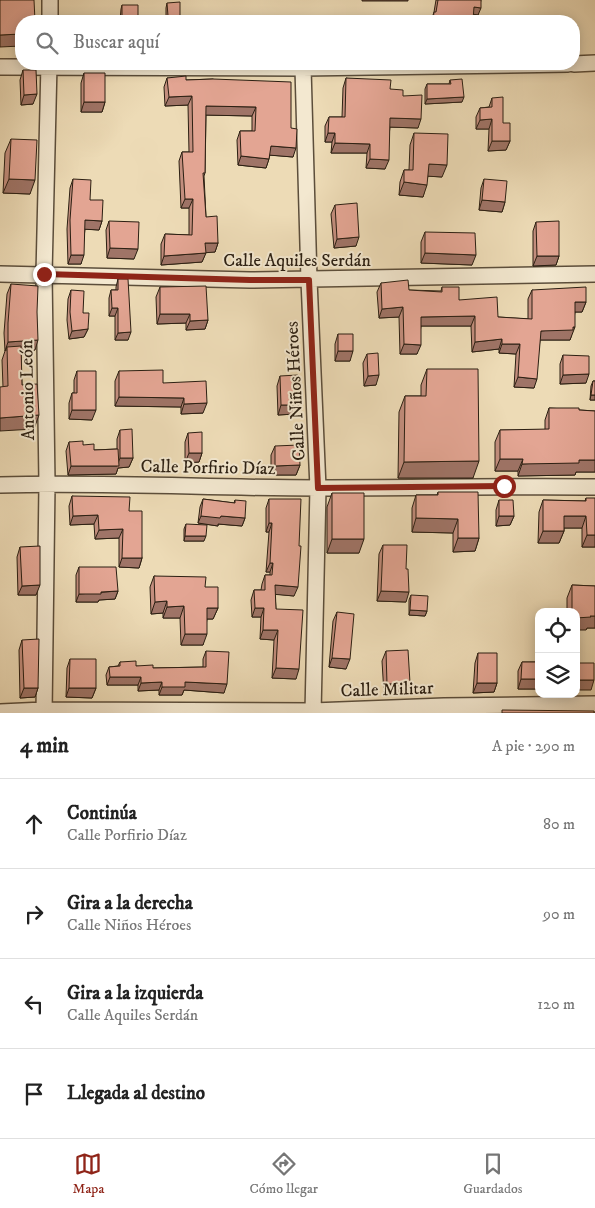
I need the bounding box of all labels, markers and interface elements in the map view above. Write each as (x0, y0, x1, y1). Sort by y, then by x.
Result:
search box (15, 15, 580, 70)
icon: search (33, 29, 61, 57)
text: Buscar aquí (73, 31, 159, 54)
street label: Calle Aquiles Serdán (223, 250, 371, 272)
route end (33, 263, 56, 286)
street label: Calle Niños Héroes (281, 321, 311, 461)
street label: Antonio León (16, 339, 40, 440)
street label: Calle Porfirio Díaz (140, 456, 276, 480)
route start (493, 475, 516, 498)
map controls (535, 608, 580, 698)
button: locate (535, 608, 580, 653)
button: layers (535, 653, 580, 698)
street label: Calle Militar (340, 677, 434, 703)
text: 4 min (20, 733, 69, 759)
text: A pie · 290 m (492, 736, 575, 756)
text: Continúa (67, 802, 137, 825)
icon: ahead (20, 810, 48, 838)
text: 80 m (543, 814, 575, 834)
text: Calle Porfirio Díaz (67, 825, 187, 845)
text: Gira a la derecha (67, 892, 193, 915)
icon: right (20, 900, 48, 928)
text: 90 m (543, 904, 575, 924)
text: Calle Niños Héroes (67, 915, 191, 935)
text: Gira a la izquierda (67, 982, 203, 1005)
icon: left (20, 990, 48, 1018)
text: 120 m (537, 994, 575, 1014)
text: Calle Aquiles Serdán (67, 1005, 198, 1025)
icon: arrive (20, 1080, 48, 1108)
text: Llegada al destino (67, 1082, 205, 1105)
tab: Mapa (73, 1150, 104, 1198)
tab: Cómo llegar (250, 1150, 318, 1198)
tab: Guardados (463, 1150, 522, 1198)

